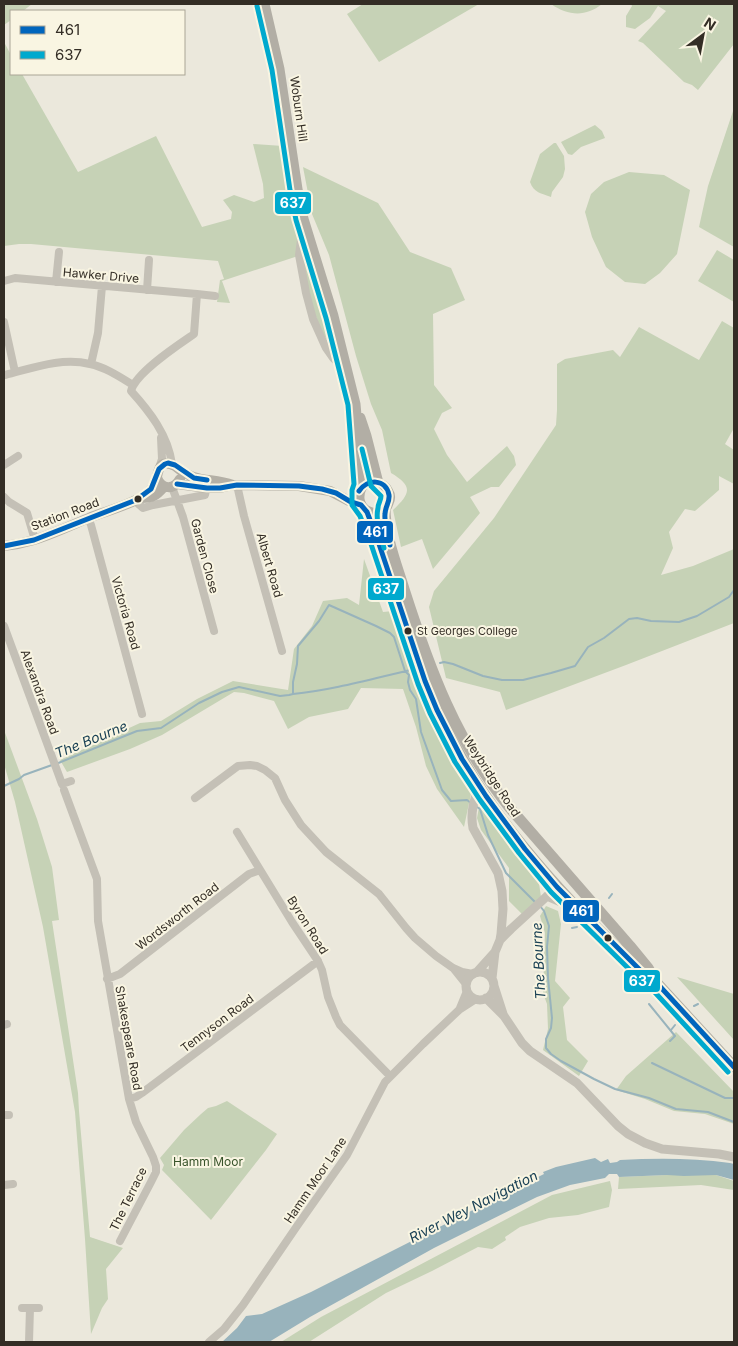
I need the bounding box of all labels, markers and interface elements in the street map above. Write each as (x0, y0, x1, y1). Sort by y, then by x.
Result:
legend (10, 10, 185, 75)
north arrow (678, 10, 728, 60)
text: N (701, 14, 719, 34)
text: 461 (55, 20, 80, 39)
text: 637 (55, 45, 82, 64)
street label: Woburn Hill (287, 75, 311, 143)
line badge: 637 (274, 191, 312, 215)
text: 637 (280, 194, 306, 211)
street label: Hawker Drive (62, 264, 140, 286)
street label: Station Road (29, 494, 101, 534)
unlabelled marker (133, 494, 143, 504)
street label: Garden Close (188, 517, 222, 595)
line badge: 461 (356, 520, 394, 544)
text: 461 (363, 523, 387, 540)
street label: Albert Road (254, 531, 286, 599)
street label: Victoria Road (108, 575, 144, 651)
line badge: 637 (367, 577, 405, 601)
text: 637 (373, 580, 399, 597)
place label: St Georges College (417, 624, 518, 638)
marker: St Georges College (403, 626, 413, 636)
street label: Alexandra Road (18, 648, 62, 736)
water label: The Bourne (52, 717, 130, 761)
street label: Weybridge Road (460, 733, 524, 819)
street label: Wordsworth Road (132, 879, 222, 953)
street label: Byron Road (284, 893, 332, 957)
line badge: 461 (562, 899, 600, 923)
text: 461 (569, 902, 593, 919)
water label: The Bourne (527, 922, 549, 1000)
unlabelled marker (603, 933, 613, 943)
line badge: 637 (623, 969, 661, 993)
text: 637 (629, 972, 655, 989)
street label: Shakespeare Road (112, 984, 146, 1092)
street label: Tennyson Road (178, 991, 256, 1055)
street label: Hamm Moor Lane (281, 1134, 349, 1226)
park label: Hamm Moor (173, 1154, 243, 1169)
street label: The Terrace (106, 1165, 150, 1233)
water label: River Wey Navigation (406, 1166, 540, 1246)

